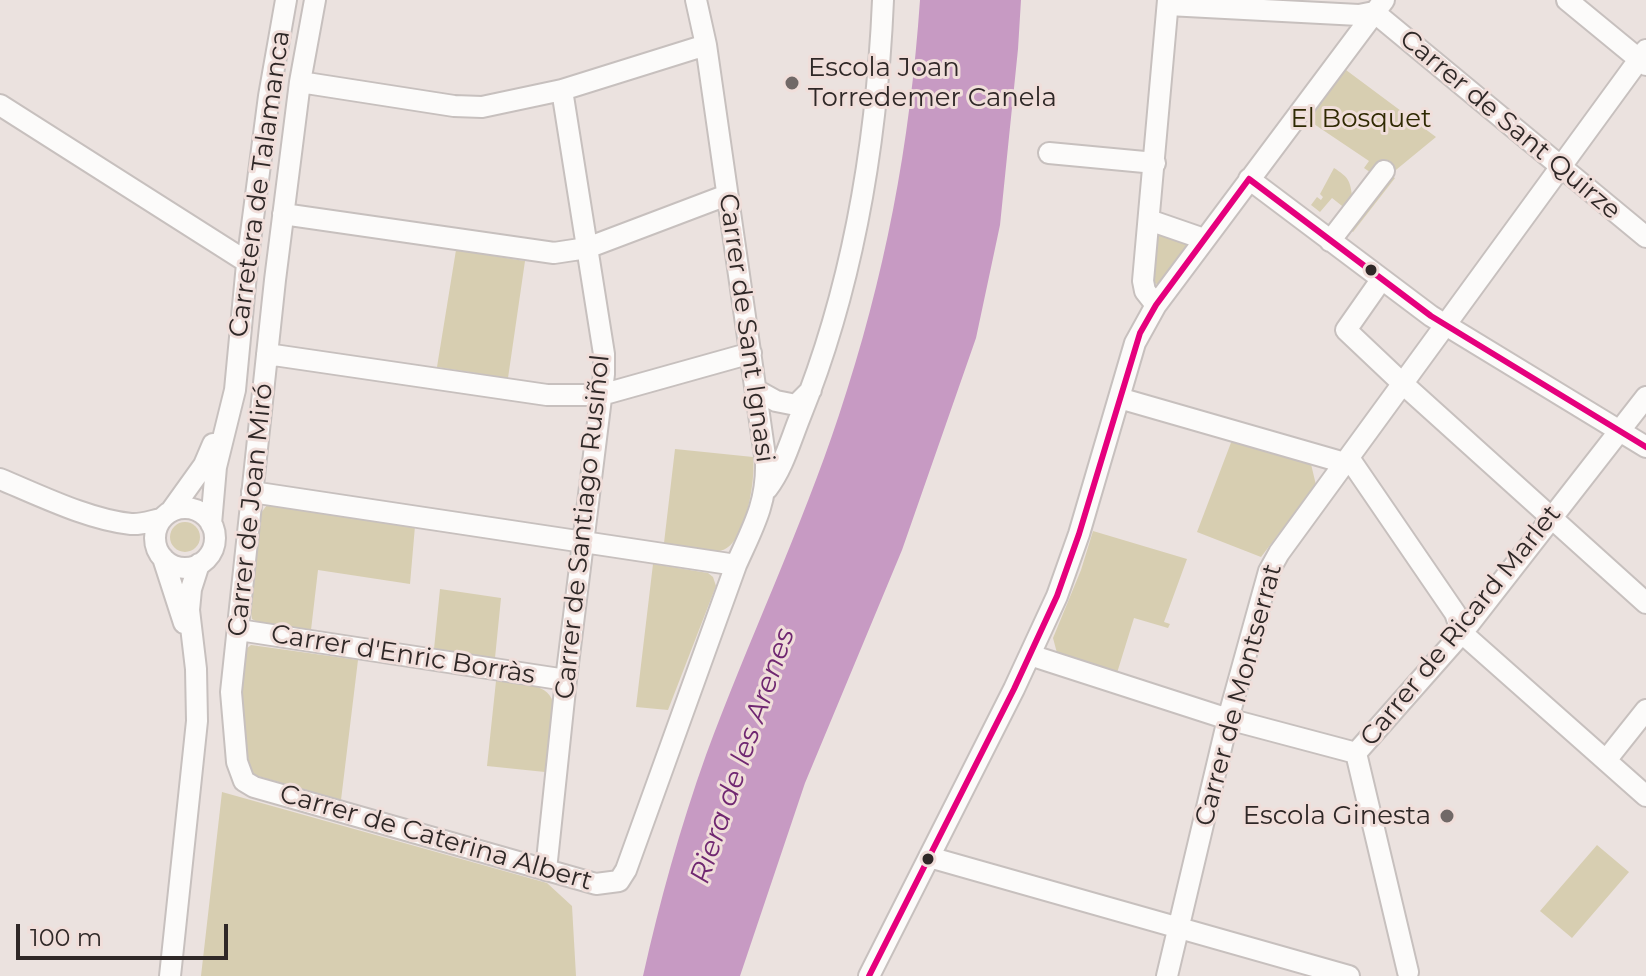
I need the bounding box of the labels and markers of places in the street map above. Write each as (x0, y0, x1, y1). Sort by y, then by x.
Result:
place label: Escola Joan Torredemer Canela (808, 52, 1057, 114)
marker: Escola Joan Torredemer Canela (783, 74, 801, 92)
unlabelled marker (1363, 262, 1379, 278)
place label: Escola Ginesta (1243, 800, 1431, 832)
marker: Escola Ginesta (1438, 807, 1456, 825)
unlabelled marker (920, 851, 936, 867)

